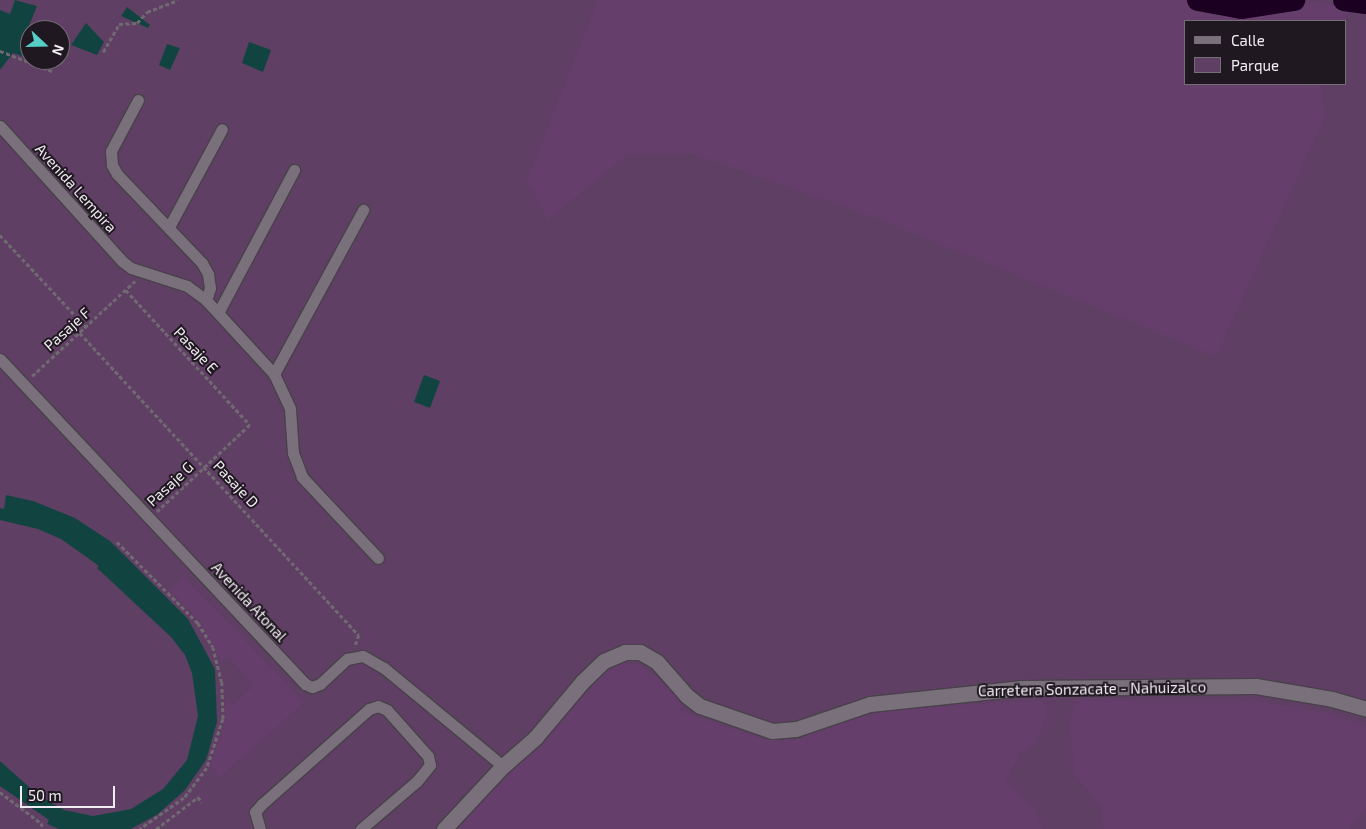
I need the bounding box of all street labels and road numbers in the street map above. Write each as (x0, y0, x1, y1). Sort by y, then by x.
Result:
street label: Avenida Lempira (31, 140, 121, 236)
street label: Pasaje F (40, 304, 94, 354)
street label: Pasaje E (170, 323, 222, 377)
street label: Pasaje D (210, 457, 262, 511)
street label: Pasaje G (143, 458, 197, 510)
street label: Avenida Atonal (208, 558, 290, 646)
street label: Carretera Sonzacate - Nahuizalco (978, 678, 1206, 700)

